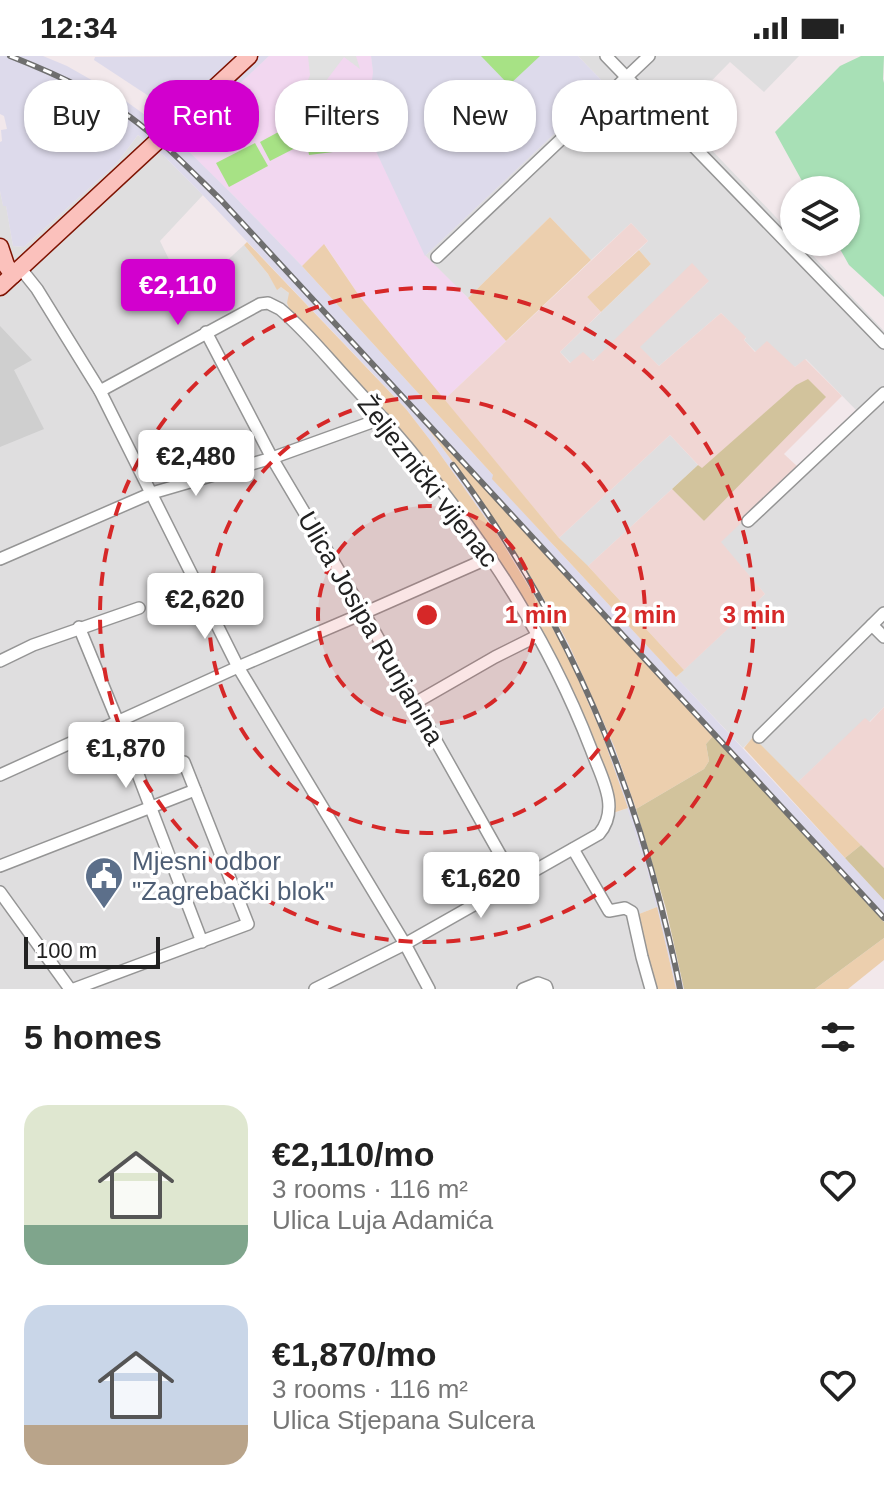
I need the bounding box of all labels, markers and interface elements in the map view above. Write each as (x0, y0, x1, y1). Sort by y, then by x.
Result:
text: 12:34 (40, 11, 117, 44)
chip: Buy (24, 80, 128, 152)
chip: Rent (144, 80, 259, 152)
chip: Filters (275, 80, 408, 152)
chip: New (424, 80, 536, 152)
chip: Apartment (552, 80, 737, 152)
map controls (780, 176, 860, 256)
button: layers (780, 176, 860, 256)
pin: €2,110 (113, 259, 243, 327)
text: €2,110 (139, 270, 217, 300)
street label: Željeznički vijenac (352, 389, 504, 573)
pin: €2,480 (131, 430, 261, 498)
text: €2,480 (156, 441, 236, 471)
street label: Ulica Josipa Runjanina (292, 506, 450, 750)
pin: €2,620 (140, 573, 270, 641)
text: €2,620 (165, 584, 245, 614)
centre of rings (413, 601, 441, 629)
text: 1 min (505, 601, 567, 628)
text: 2 min (614, 601, 676, 628)
text: 3 min (723, 601, 785, 628)
pin: €1,870 (61, 722, 191, 790)
text: €1,870 (86, 733, 166, 763)
place label: Mjesni odbor "Zagrebački blok" (132, 846, 334, 906)
pin: €1,620 (416, 852, 546, 920)
public building icon: Mjesni odbor "Zagrebački blok" (83, 855, 125, 910)
text: €1,620 (441, 863, 521, 893)
scale bar (24, 933, 160, 969)
text: 100 m (36, 938, 97, 963)
icon: filters (816, 1015, 860, 1059)
text: 5 homes (24, 1018, 162, 1056)
text: €2,110/mo (272, 1135, 435, 1173)
icon: home (88, 1137, 184, 1233)
icon: heart (816, 1163, 860, 1207)
text: 3 rooms · 116 m² (272, 1174, 468, 1204)
text: Ulica Luja Adamića (272, 1205, 493, 1235)
text: €1,870/mo (272, 1335, 436, 1373)
icon: home (88, 1337, 184, 1433)
icon: heart (816, 1363, 860, 1407)
text: 3 rooms · 116 m² (272, 1374, 468, 1404)
text: Ulica Stjepana Sulcera (272, 1405, 535, 1435)

